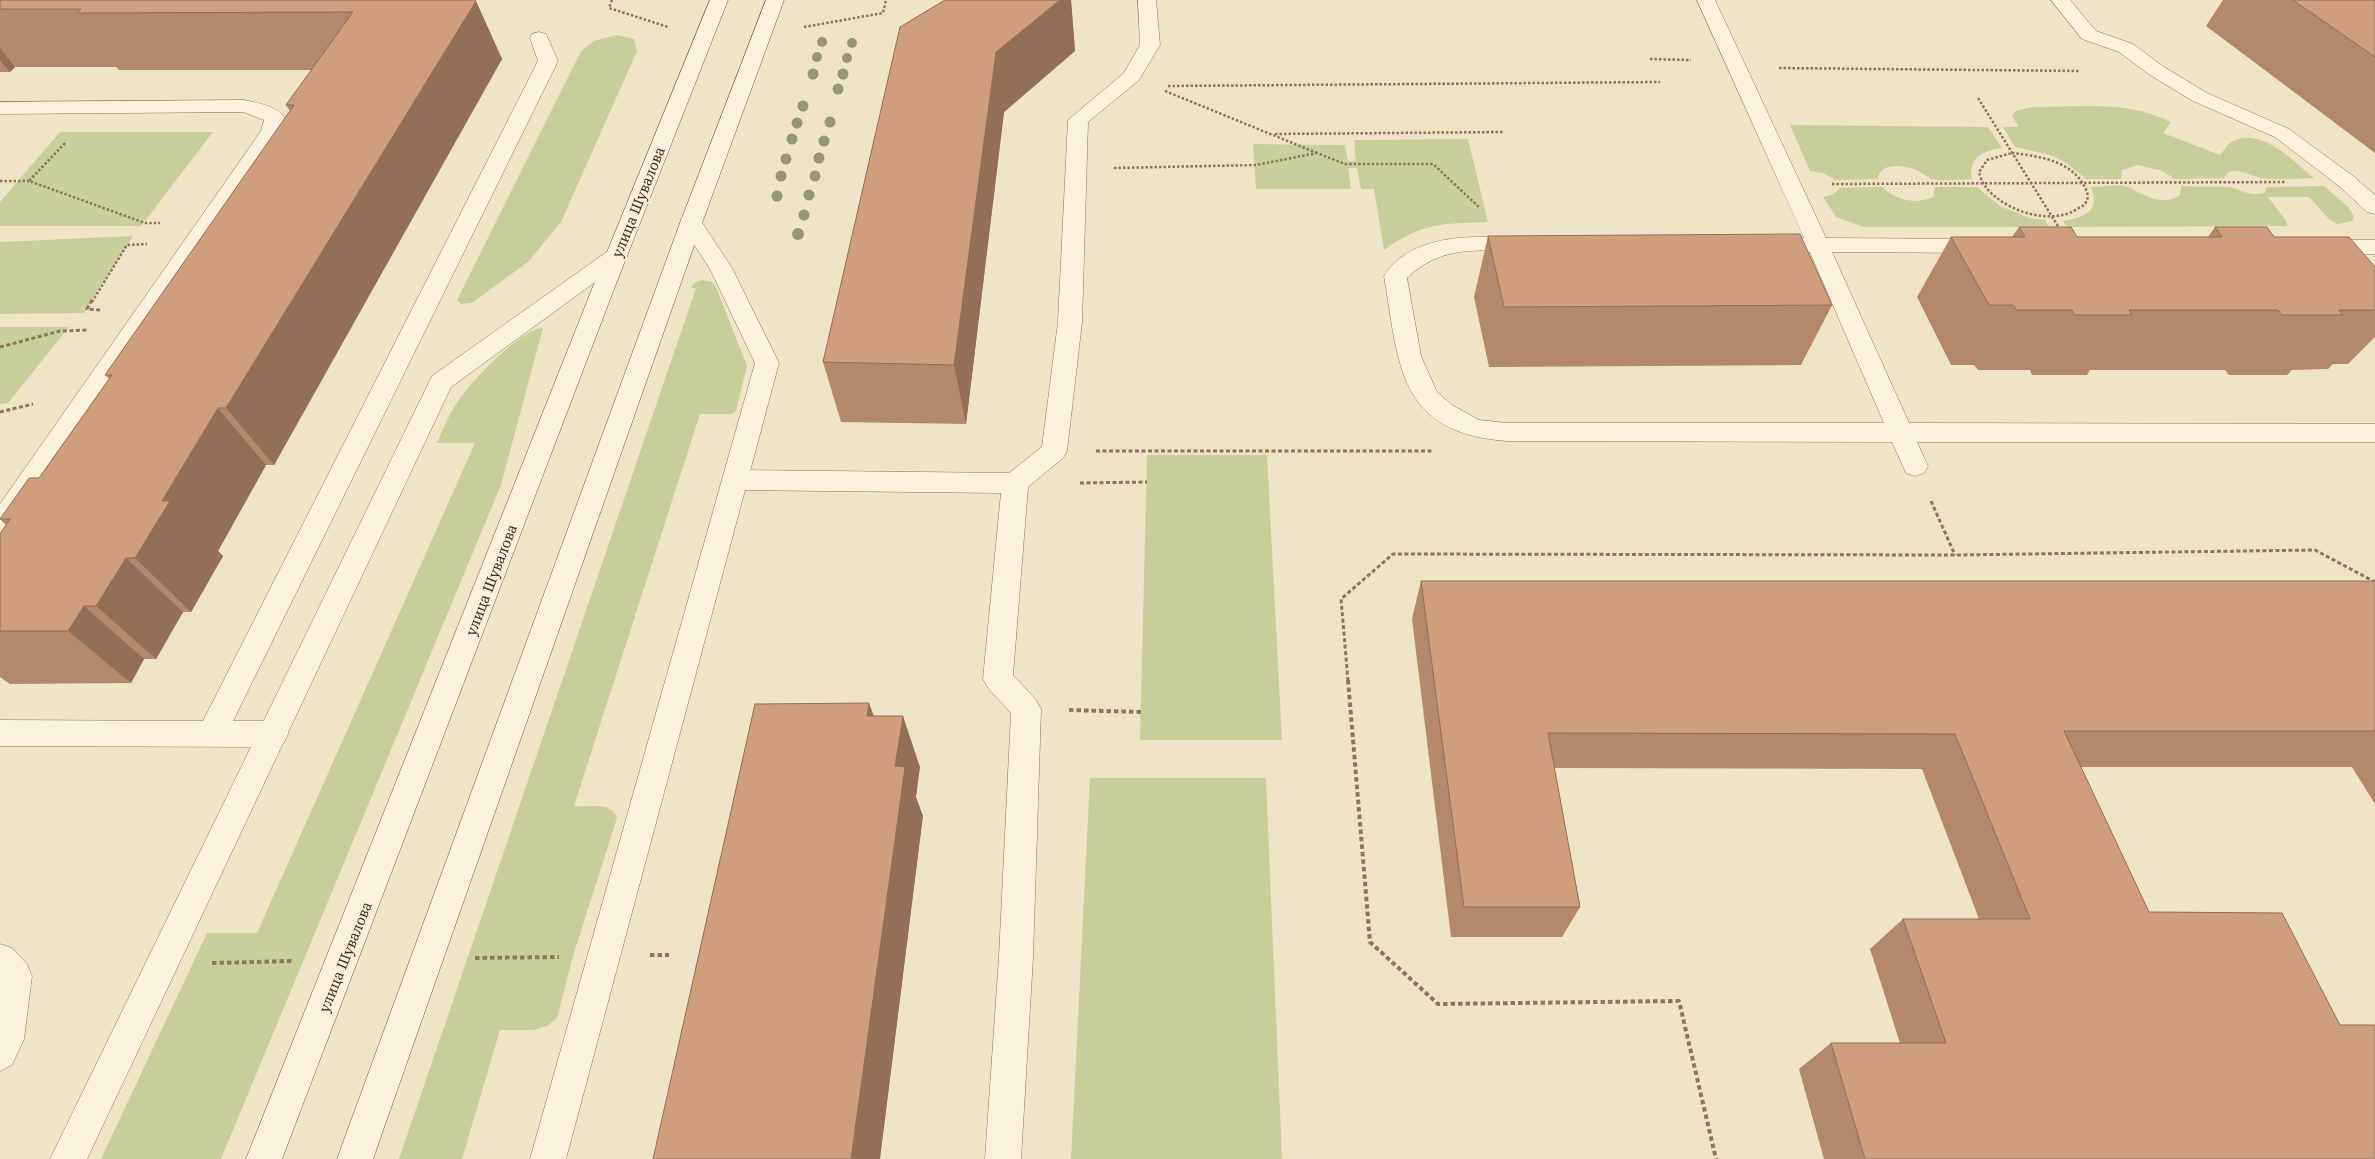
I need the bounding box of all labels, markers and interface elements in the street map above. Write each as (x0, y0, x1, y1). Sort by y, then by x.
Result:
street label: улица Шувалова (607, 144, 669, 260)
street label: улица Шувалова (461, 522, 521, 638)
street label: улица Шувалова (314, 899, 376, 1015)

